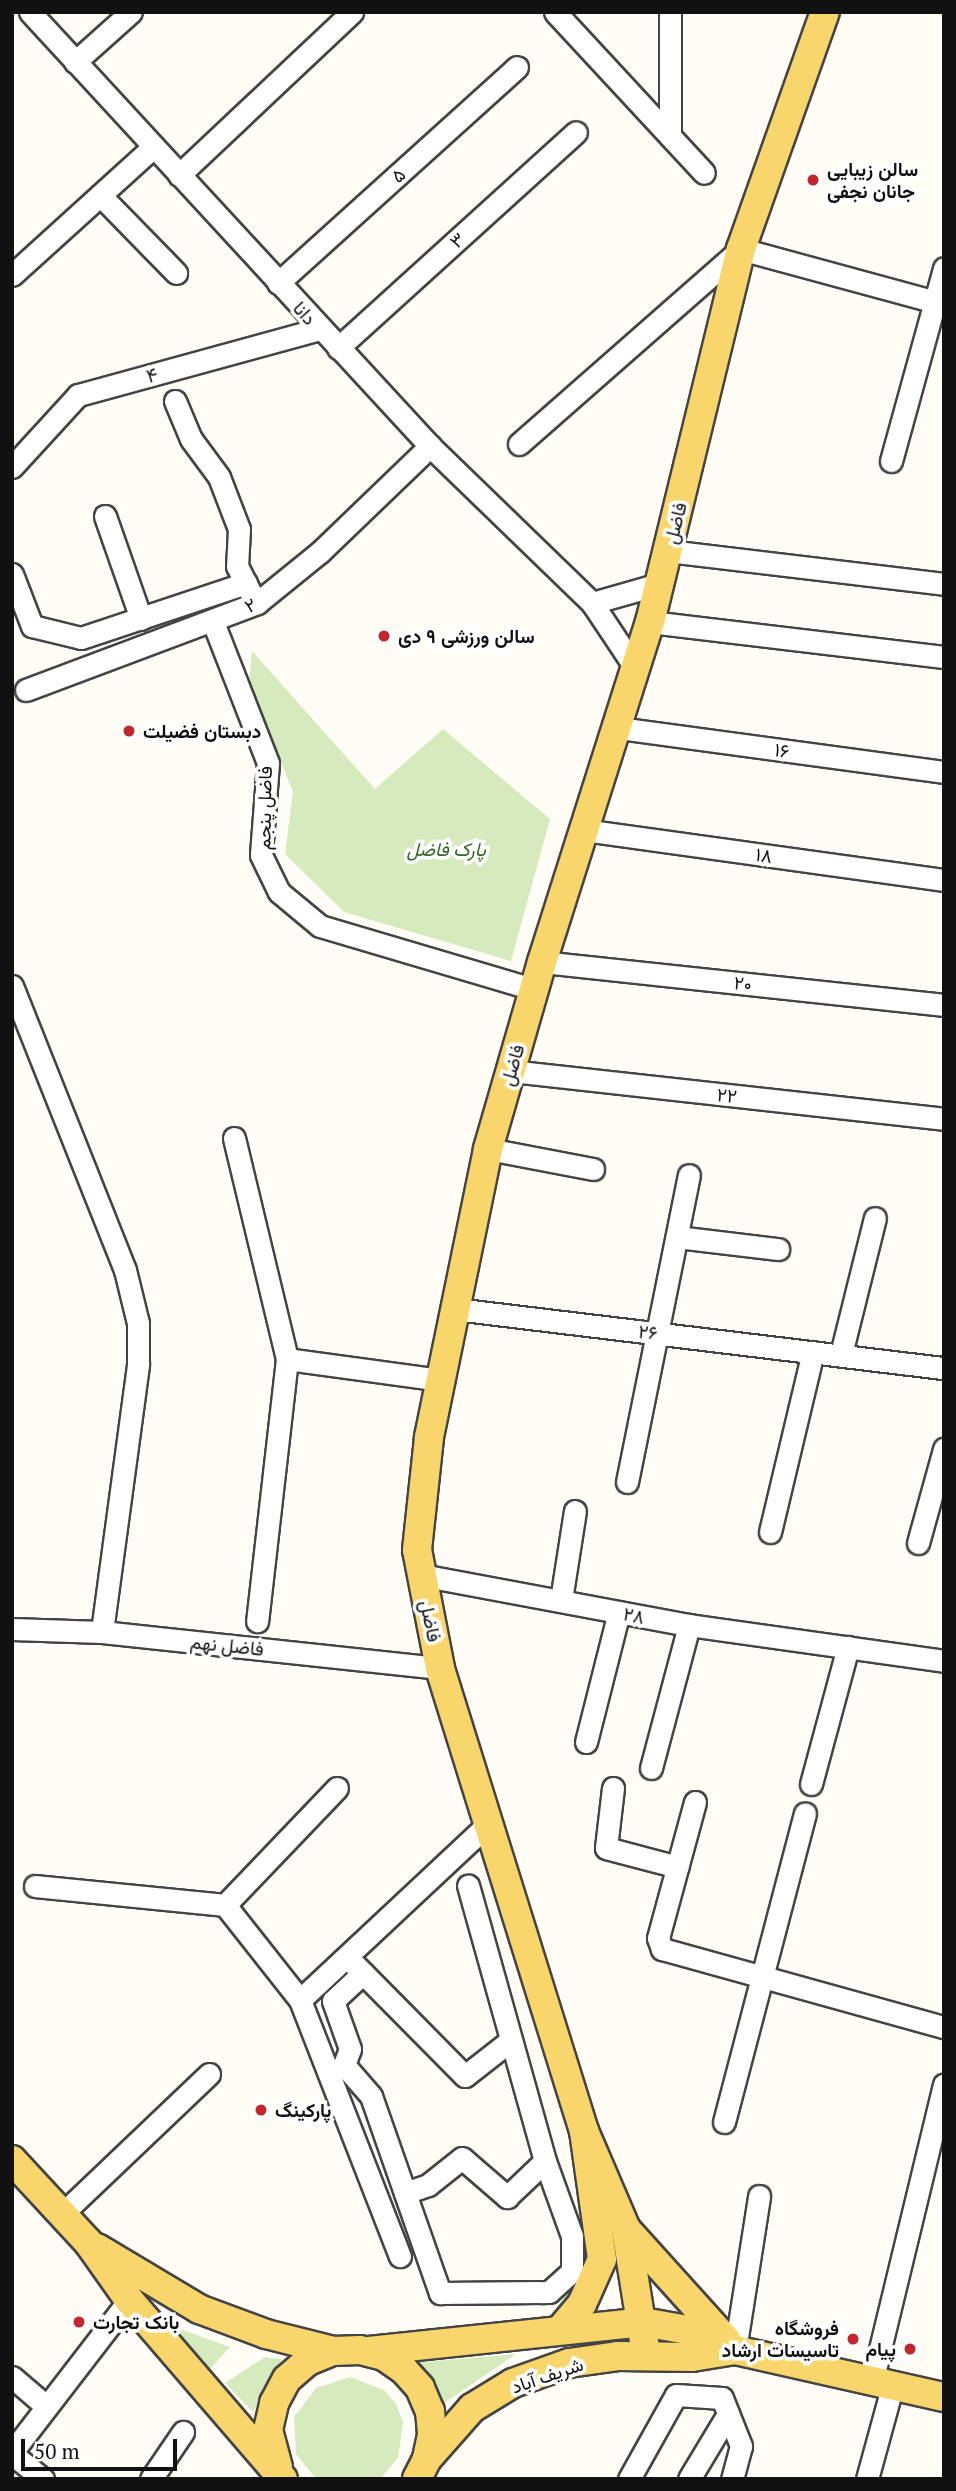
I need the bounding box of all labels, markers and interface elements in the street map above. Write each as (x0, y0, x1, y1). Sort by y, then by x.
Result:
place label: سالن زیبایی جانان نجفی (827, 158, 918, 202)
street label: ۵ (386, 163, 410, 187)
marker: سالن زیبایی جانان نجفی (805, 172, 821, 188)
street label: ۳ (445, 227, 469, 253)
street label: دانا (289, 296, 321, 330)
street label: ۴ (144, 363, 160, 387)
street label: فاضل (659, 500, 691, 546)
street label: ۲ (240, 593, 260, 617)
place label: سالن ورزشی ۹ دی (398, 625, 535, 647)
marker: سالن ورزشی ۹ دی (376, 628, 392, 644)
place label: دبستان فضیلت (143, 720, 261, 742)
marker: دبستان فضیلت (121, 723, 137, 739)
street label: ۱۶ (773, 738, 791, 762)
street label: فاضل پنجم (252, 766, 276, 850)
park label: پارک فاضل (406, 838, 486, 860)
street label: ۱۸ (754, 843, 774, 867)
street label: ۲۰ (733, 971, 753, 995)
street label: فاضل (495, 1042, 529, 1088)
street label: ۲۲ (716, 1083, 738, 1107)
street label: ۲۶ (637, 1320, 659, 1344)
street label: فاضل (415, 1598, 447, 1644)
street label: ۲۸ (621, 1602, 647, 1628)
street label: فاضل نهم (189, 1630, 265, 1660)
place label: پارکینگ (275, 2099, 331, 2121)
marker: پارکینگ (253, 2102, 269, 2118)
place label: بانک تجارت (93, 2311, 179, 2333)
marker: بانک تجارت (71, 2314, 87, 2330)
place label: فروشگاه تاسیسات ارشاد (722, 2317, 839, 2361)
marker: فروشگاه تاسیسات ارشاد (845, 2331, 861, 2347)
place label: پیام (865, 2338, 896, 2360)
marker: پیام (902, 2341, 918, 2357)
street label: شریف آباد (508, 2352, 586, 2398)
scale bar (24, 2424, 180, 2468)
text: 50 m (34, 2437, 80, 2465)

